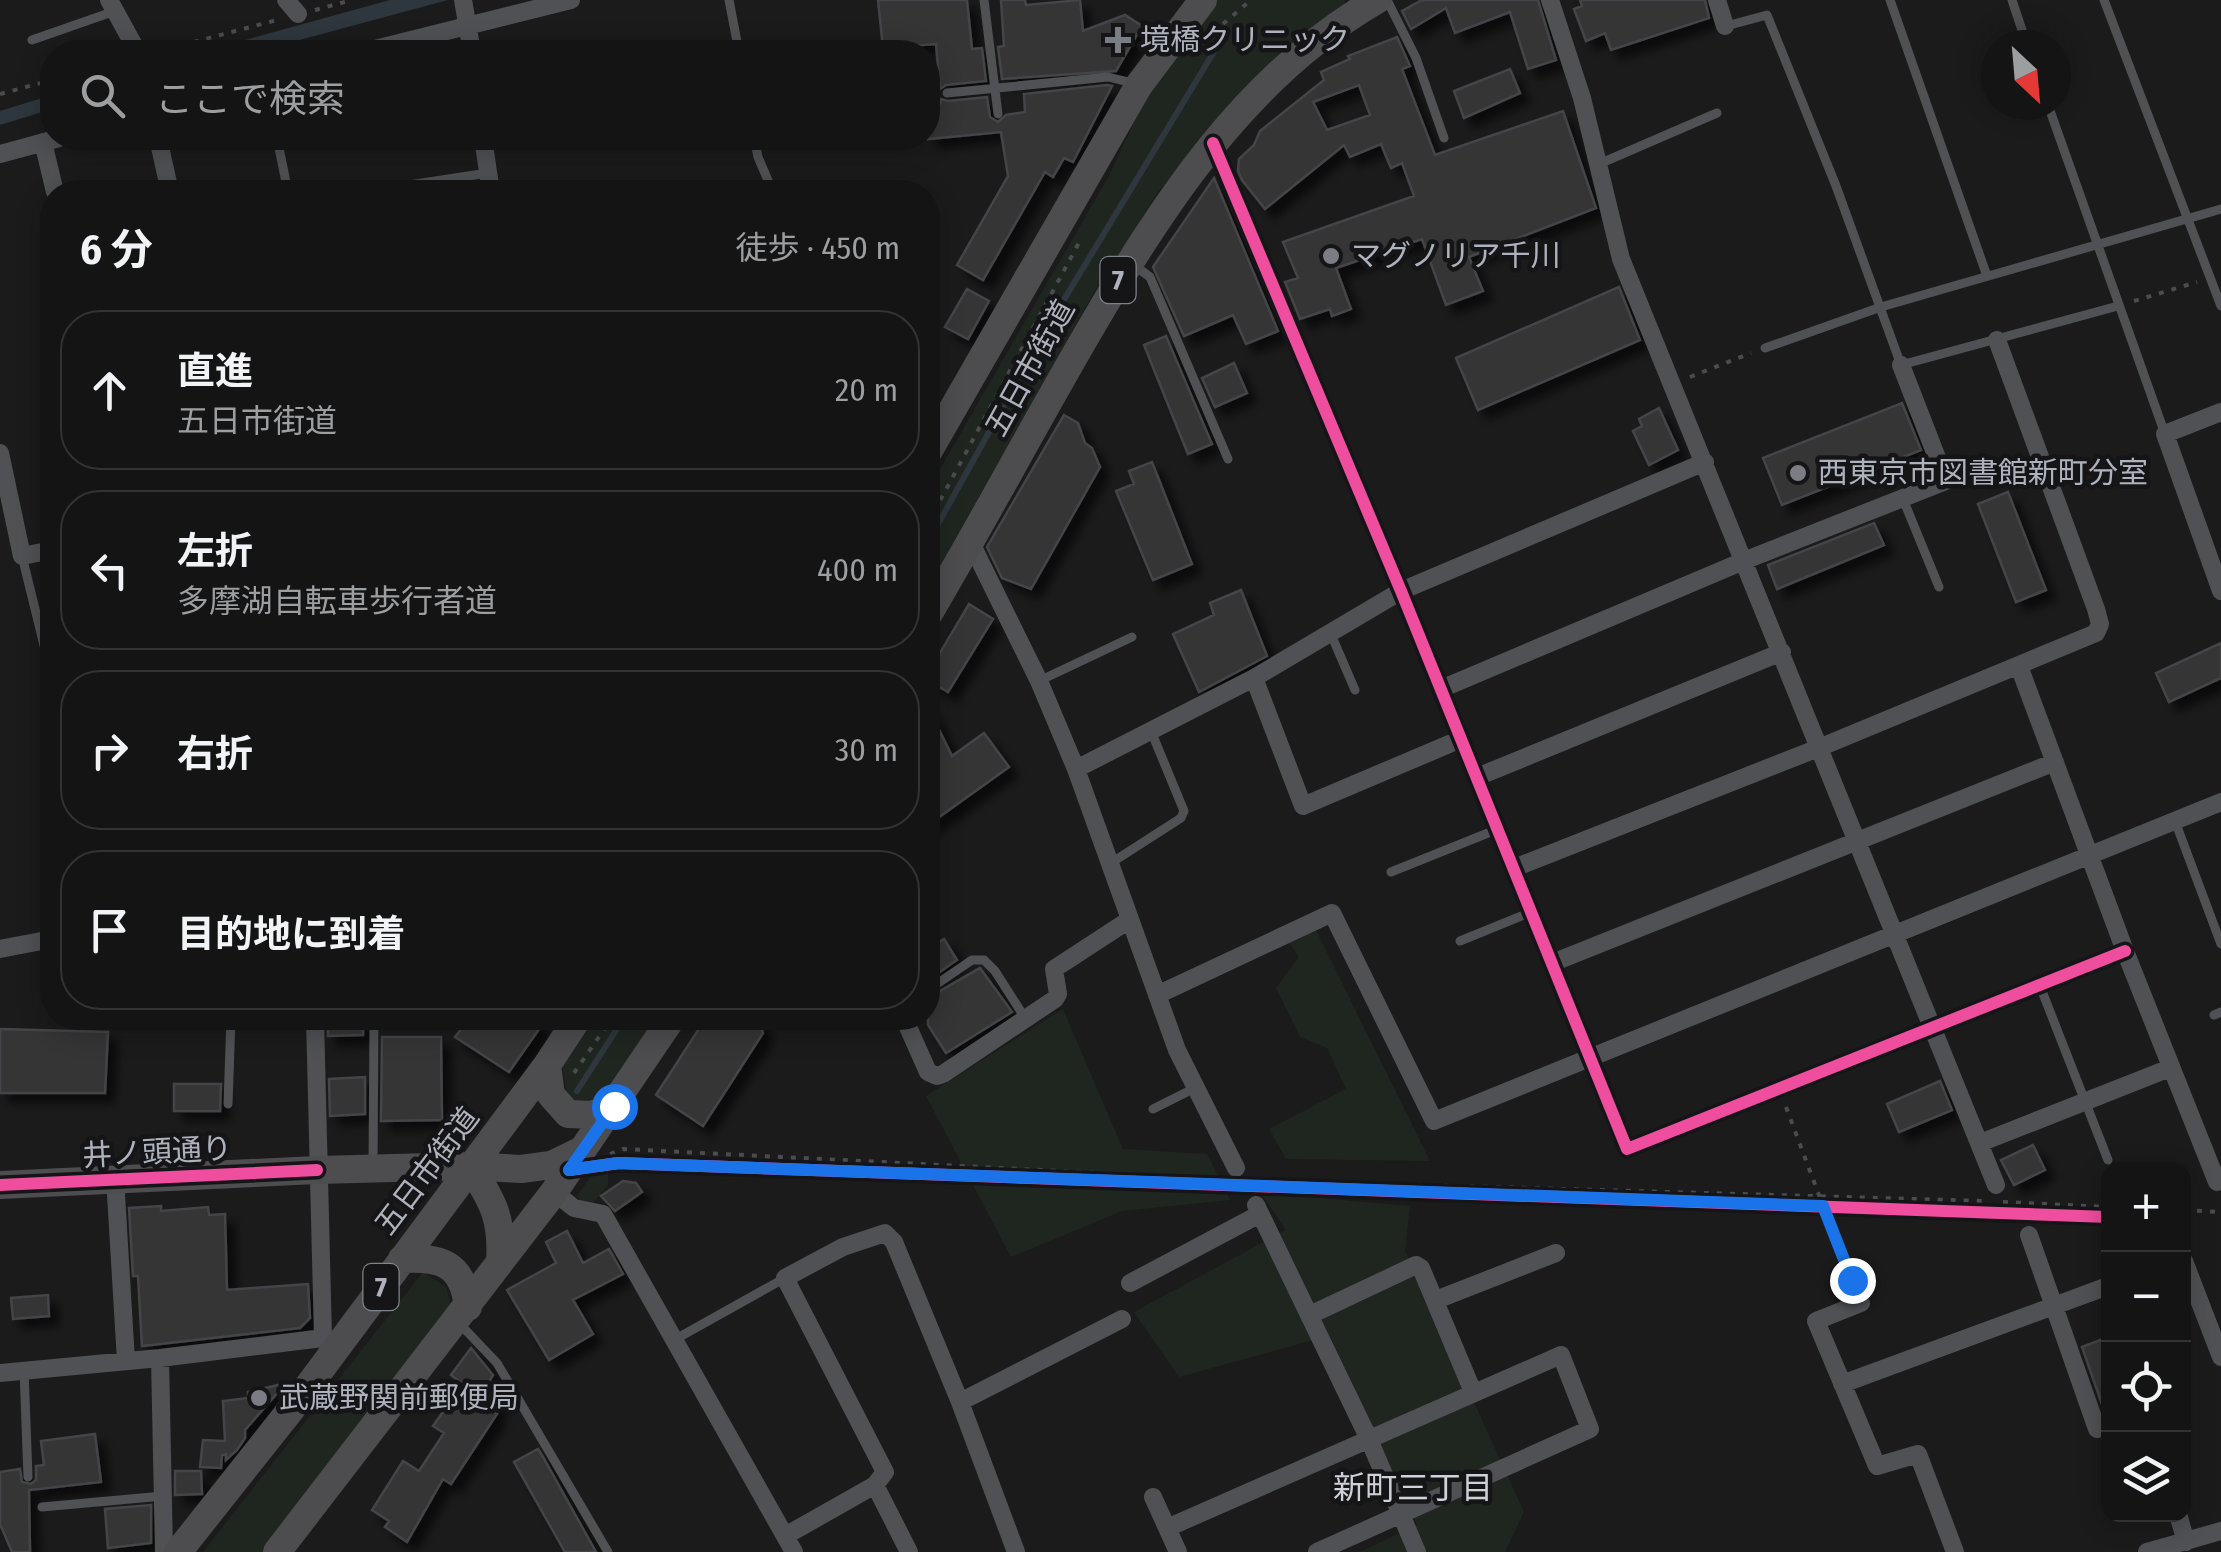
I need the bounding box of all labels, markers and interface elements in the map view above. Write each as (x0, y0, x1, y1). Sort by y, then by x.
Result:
place label: 境橋クリニック (1140, 22, 1350, 58)
marker: 境橋クリニック (1105, 27, 1131, 53)
north arrow (1981, 30, 2071, 120)
search box (40, 40, 940, 150)
icon: search (75, 68, 130, 123)
text: ここで検索 (155, 76, 345, 122)
text: 6 分 (80, 225, 153, 275)
text: 徒歩 · 450 m (736, 229, 900, 267)
place label: マグノリア千川 (1351, 238, 1560, 274)
marker: マグノリア千川 (1320, 245, 1342, 267)
road number: 7 (1100, 257, 1136, 303)
street label: 五日市街道 (978, 294, 1082, 442)
text: 直進 (177, 348, 253, 394)
icon: ahead (82, 363, 137, 418)
text: 20 m (835, 371, 898, 409)
text: 五日市街道 (177, 402, 337, 440)
place label: 西東京市図書館新町分室 (1818, 455, 2148, 491)
marker: 西東京市図書館新町分室 (1787, 462, 1809, 484)
text: 左折 (177, 528, 253, 574)
icon: left (82, 543, 137, 598)
text: 400 m (817, 551, 898, 589)
text: 多摩湖自転車歩行者道 (177, 582, 497, 620)
icon: right (82, 723, 137, 778)
text: 右折 (177, 731, 253, 777)
text: 30 m (835, 731, 898, 769)
icon: arrive (82, 903, 137, 958)
text: 目的地に到着 (177, 911, 405, 957)
route start (592, 1084, 638, 1130)
street label: 五日市街道 (367, 1100, 487, 1242)
street label: 井ノ頭通り (81, 1130, 233, 1174)
map controls (2101, 1162, 2191, 1522)
button: + (2101, 1162, 2191, 1252)
button: − (2101, 1252, 2191, 1342)
route end (1830, 1258, 1876, 1304)
road number: 7 (364, 1264, 398, 1310)
button: locate (2101, 1342, 2191, 1432)
place label: 武蔵野関前郵便局 (279, 1380, 519, 1416)
marker: 武蔵野関前郵便局 (248, 1387, 270, 1409)
button: layers (2101, 1432, 2191, 1522)
district label: 新町三丁目 (1333, 1469, 1493, 1507)

